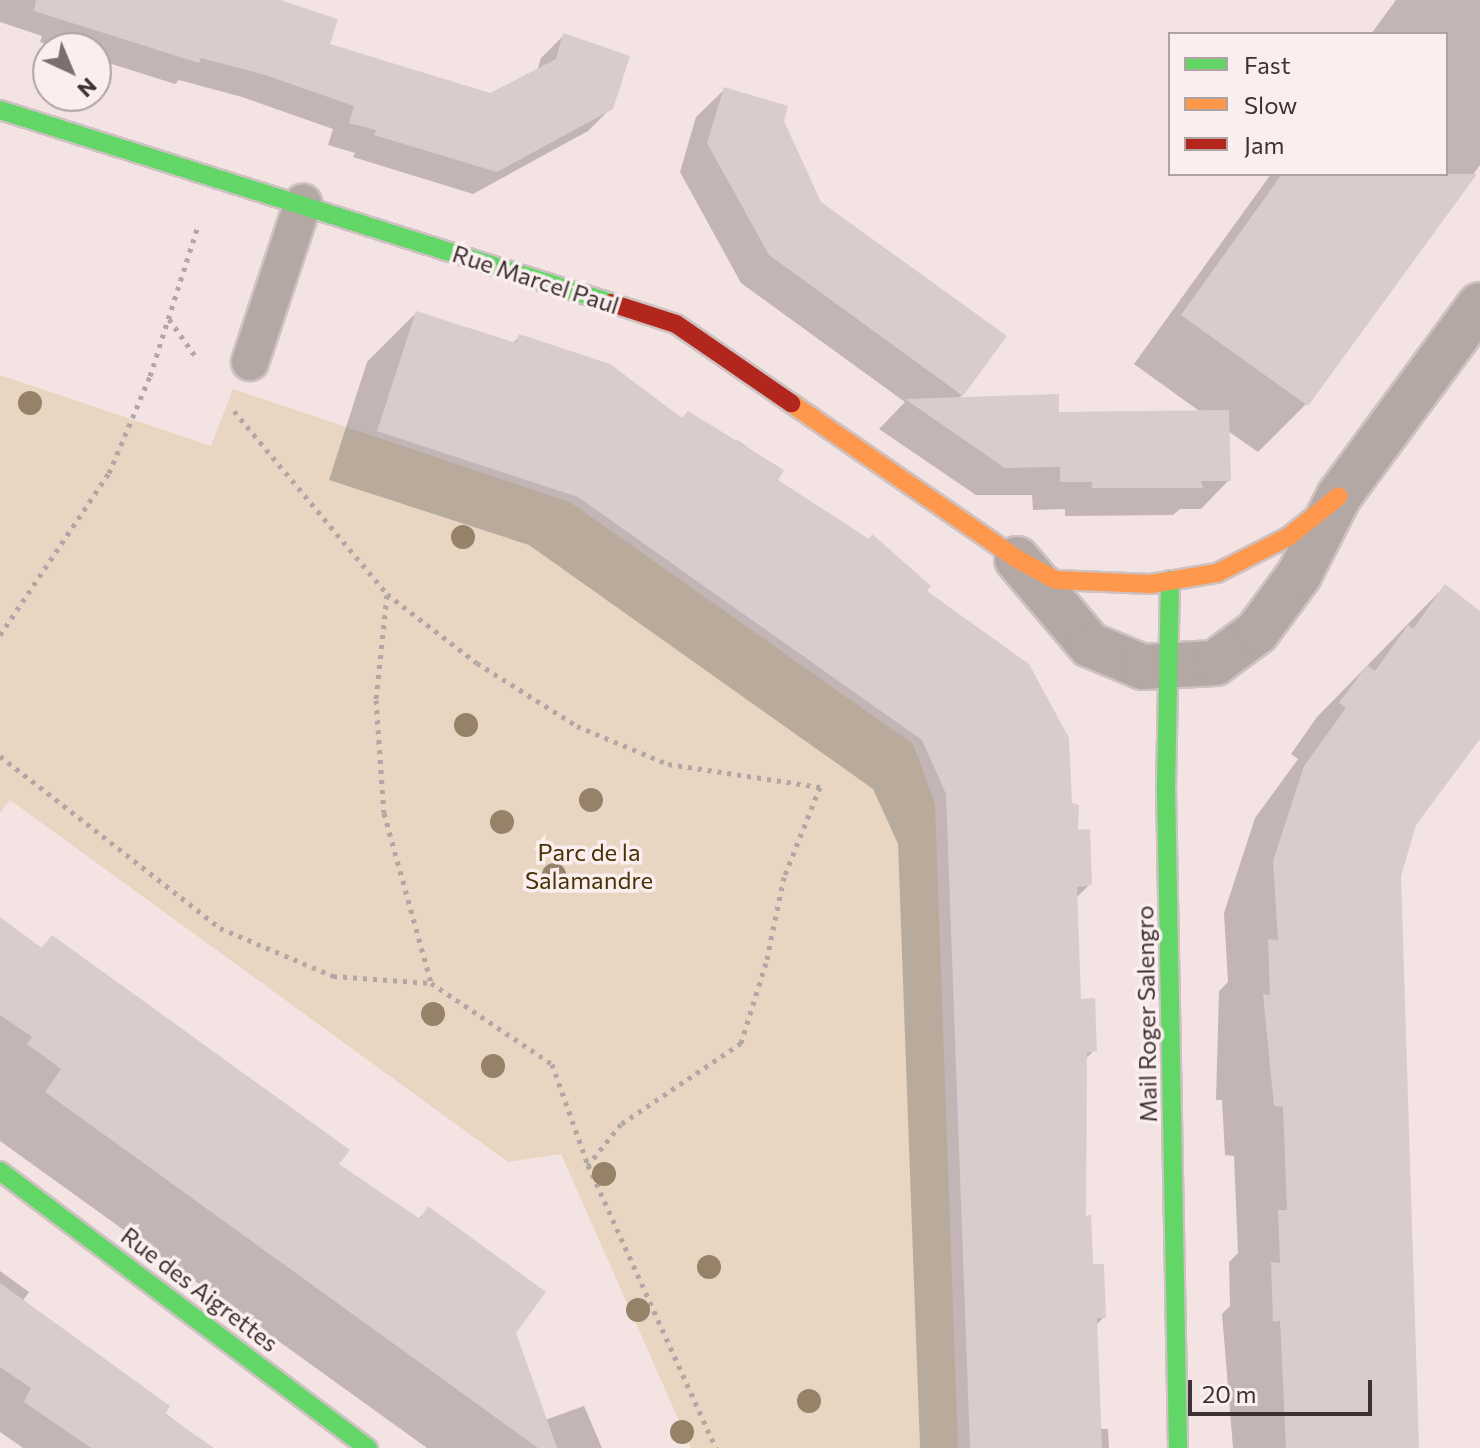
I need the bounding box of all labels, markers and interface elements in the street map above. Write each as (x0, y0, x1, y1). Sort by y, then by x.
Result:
north arrow (32, 32, 112, 112)
legend (1168, 32, 1448, 176)
text: Fast (1244, 50, 1291, 79)
text: N (72, 73, 103, 104)
text: Slow (1244, 90, 1297, 119)
text: Jam (1244, 130, 1284, 159)
street label: Rue Marcel Paul (449, 239, 623, 319)
park label: Parc de la Salamandre (525, 838, 653, 894)
street label: Mail Roger Salengro (1130, 905, 1162, 1123)
street label: Rue des Aigrettes (116, 1221, 284, 1357)
scale bar (1192, 1364, 1376, 1414)
text: 20 m (1202, 1379, 1256, 1408)

